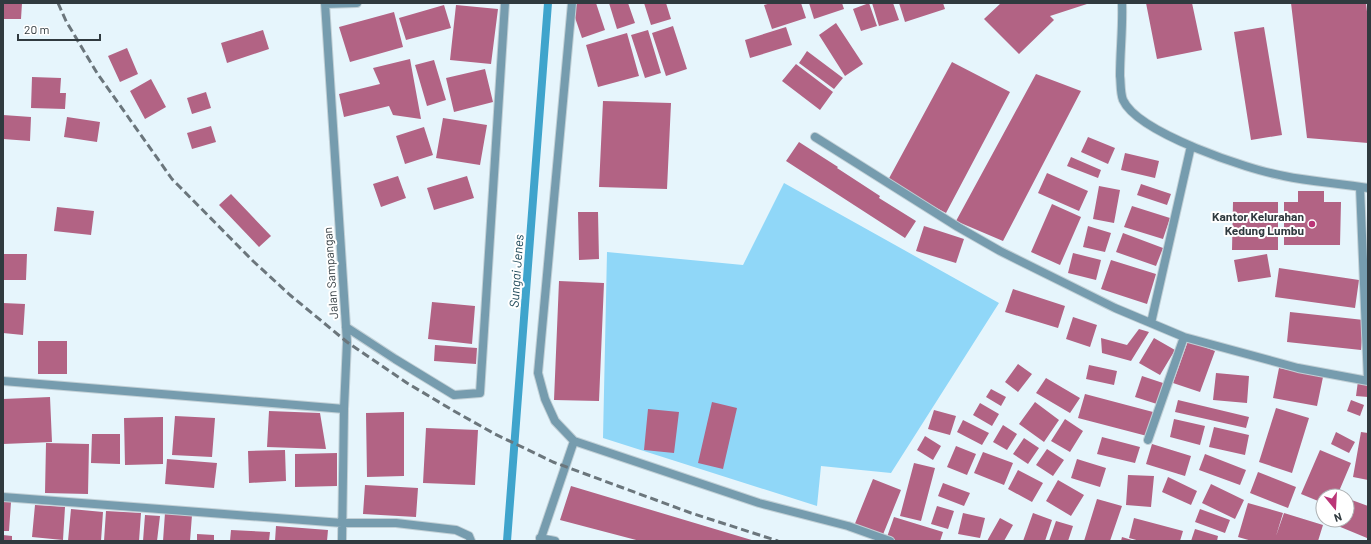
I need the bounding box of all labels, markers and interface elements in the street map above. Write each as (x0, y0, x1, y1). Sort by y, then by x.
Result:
scale bar (18, 16, 100, 42)
text: 20 m (24, 22, 50, 36)
place label: Kantor Kelurahan Kedung Lumbu (1212, 209, 1304, 237)
marker: Kantor Kelurahan Kedung Lumbu (1307, 219, 1317, 229)
street label: Jalan Sampangan (320, 227, 340, 320)
water label: Sungai Jenes (505, 234, 527, 308)
north arrow (1315, 488, 1355, 528)
text: N (1333, 511, 1344, 525)

